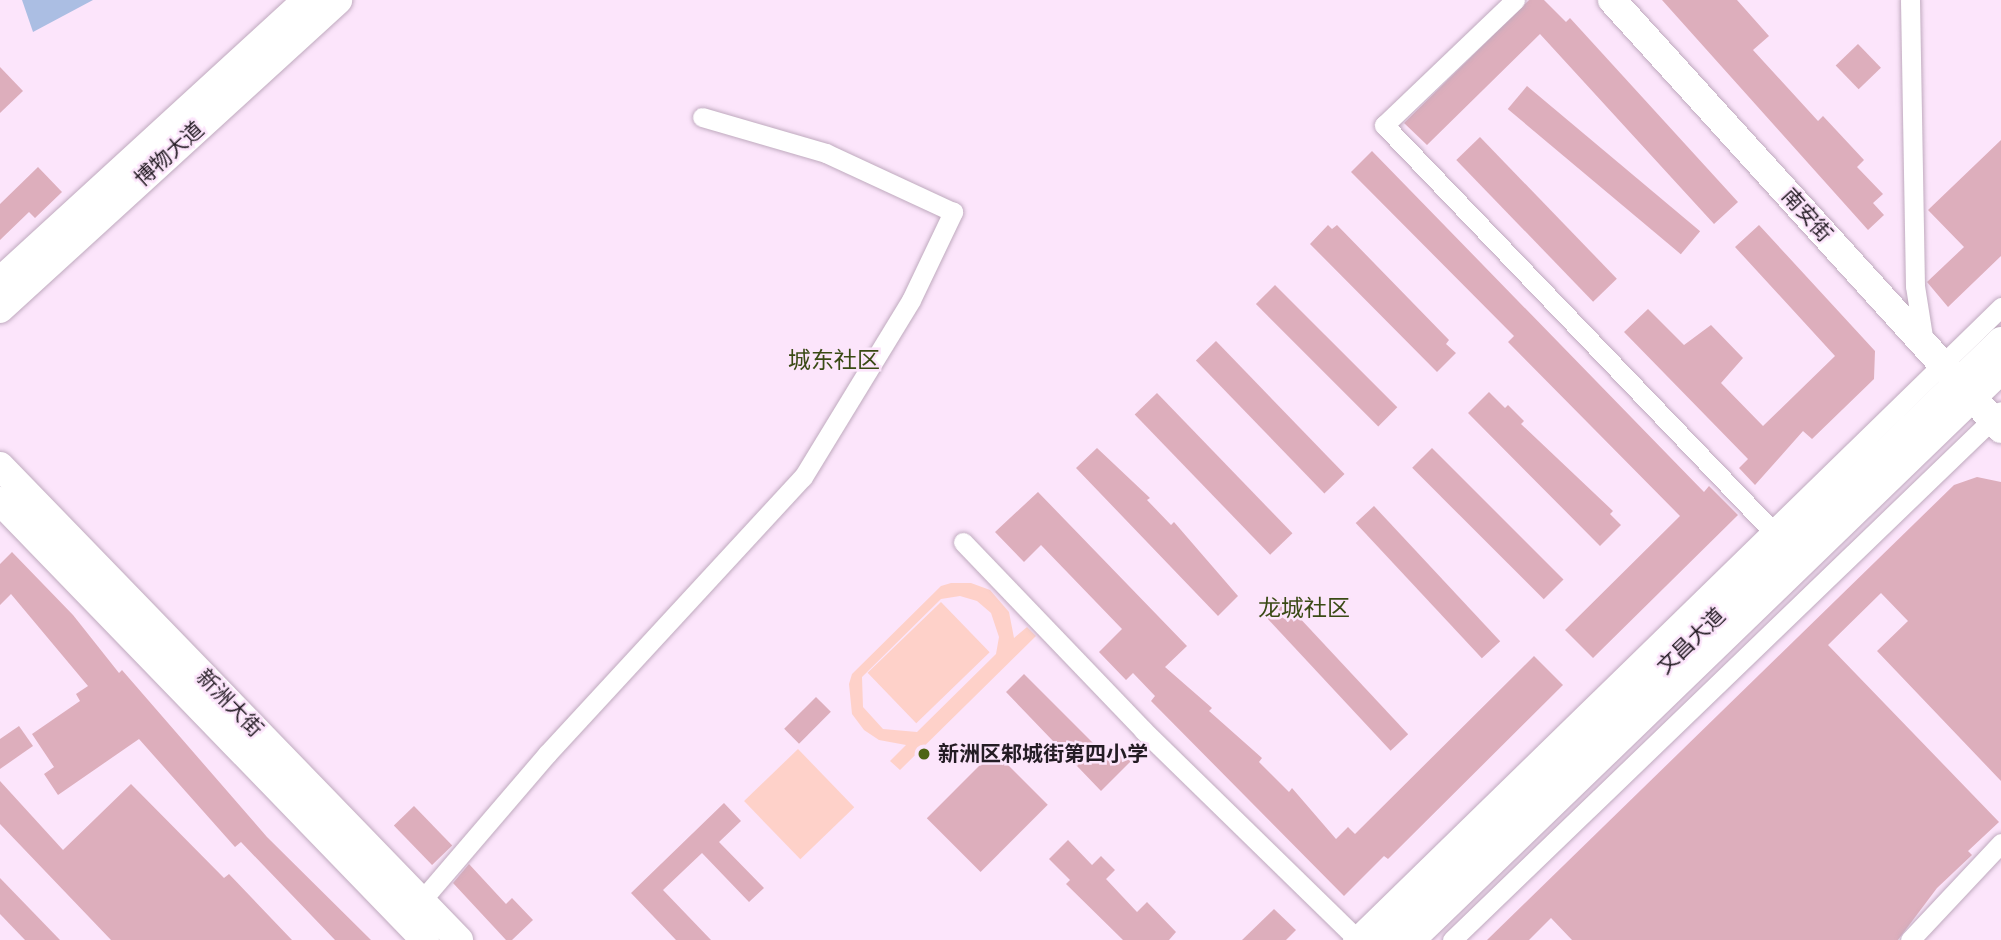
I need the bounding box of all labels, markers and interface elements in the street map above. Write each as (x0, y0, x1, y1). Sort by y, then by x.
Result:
street label: 博物大道 (129, 117, 209, 191)
street label: 南安街 (1777, 183, 1837, 247)
district label: 城东社区 (788, 347, 880, 375)
district label: 龙城社区 (1258, 595, 1350, 623)
street label: 文昌大道 (1652, 603, 1730, 679)
street label: 新洲大街 (192, 664, 268, 742)
place label: 新洲区邾城街第四小学 (938, 741, 1148, 767)
marker: 新洲区邾城街第四小学 (916, 746, 932, 762)

